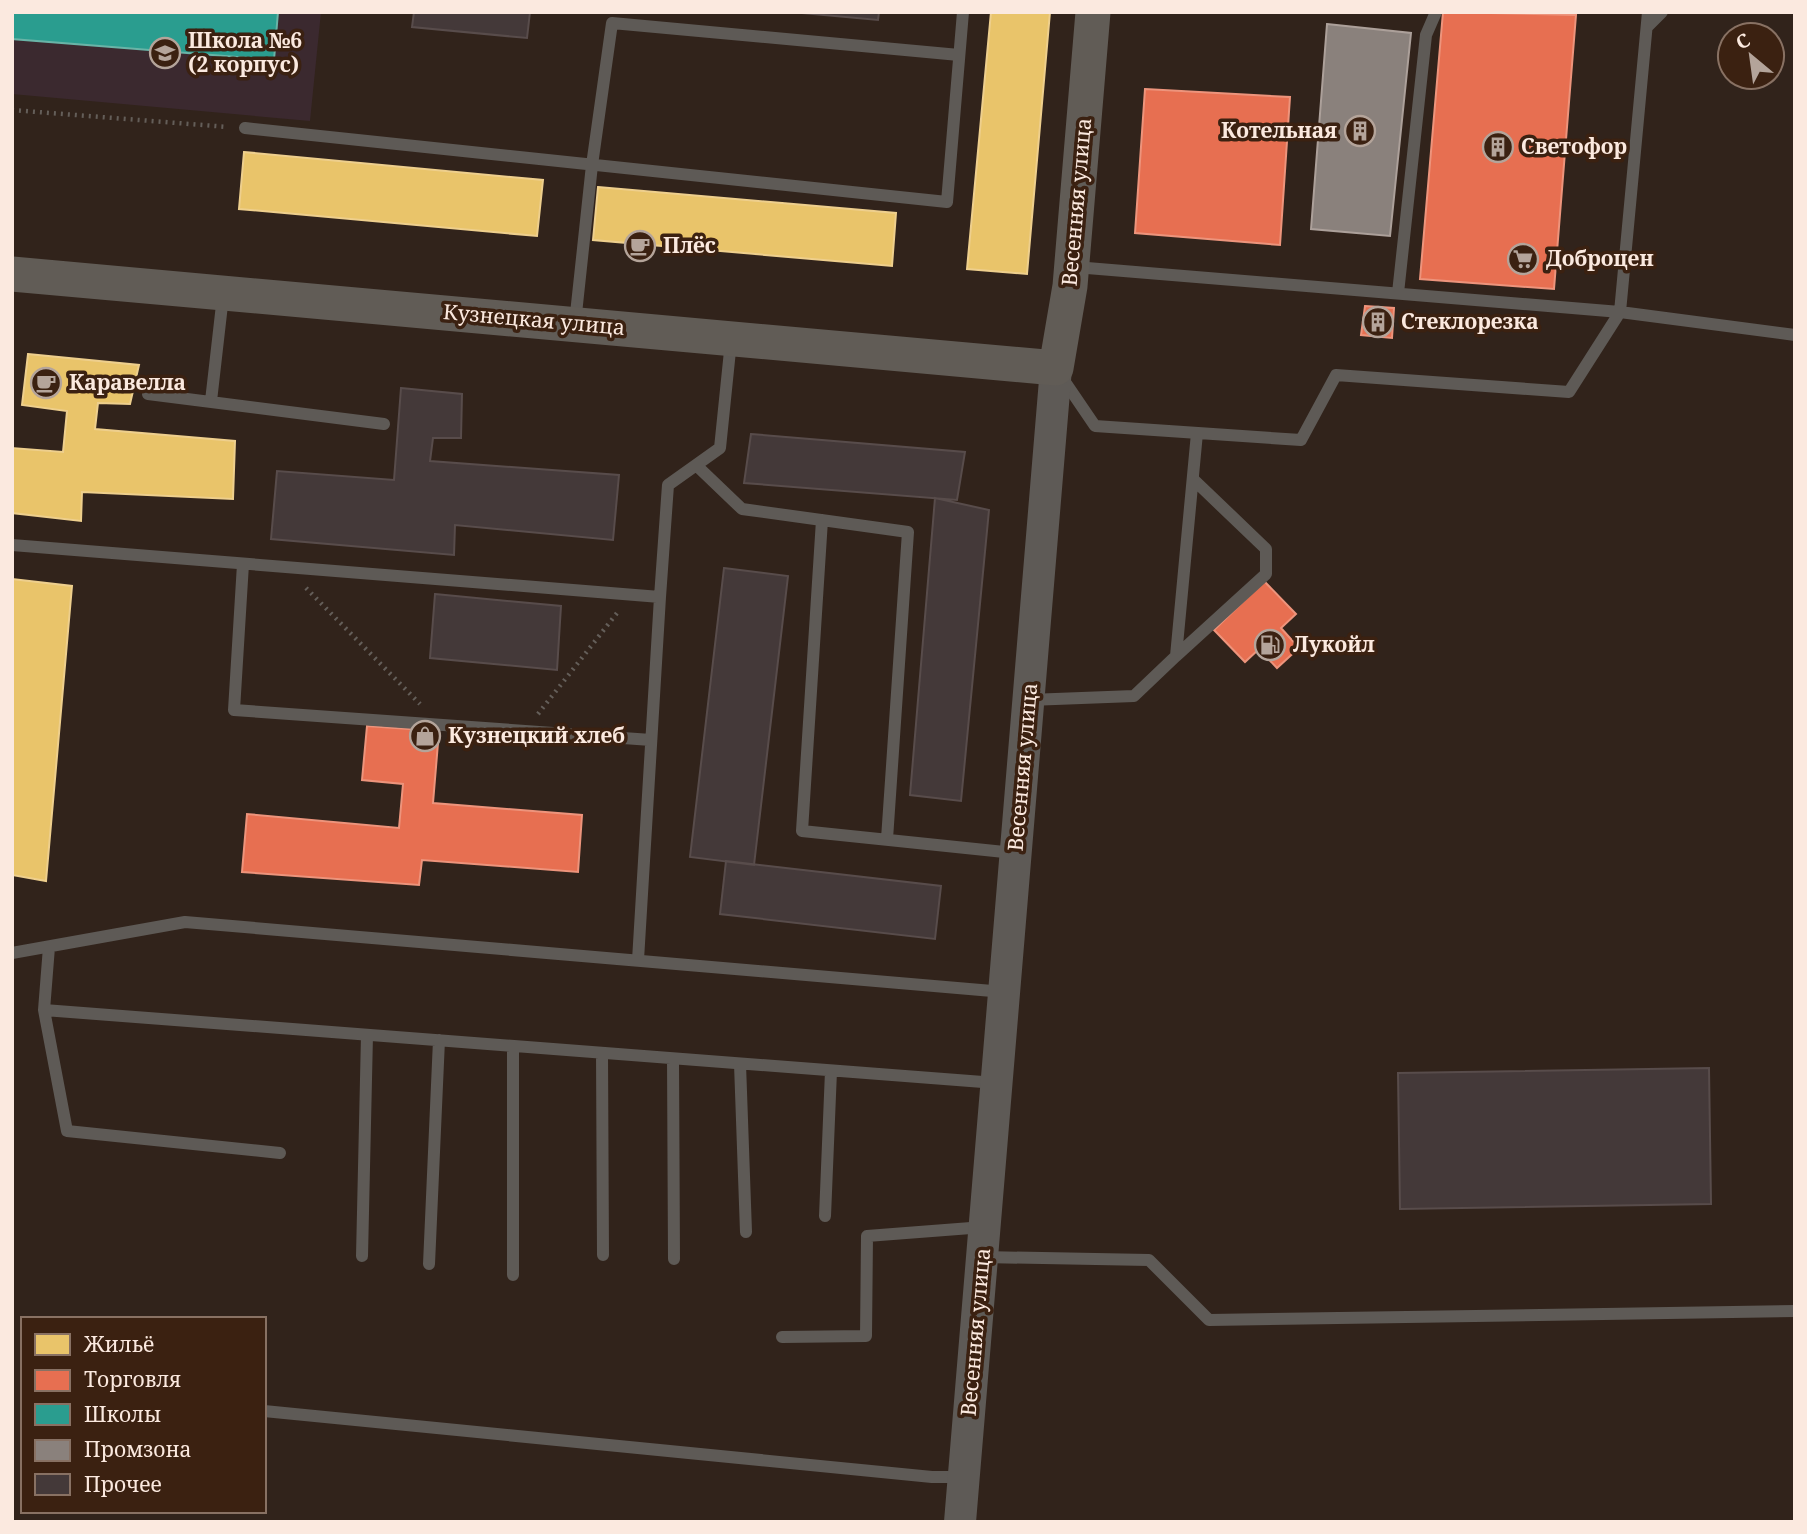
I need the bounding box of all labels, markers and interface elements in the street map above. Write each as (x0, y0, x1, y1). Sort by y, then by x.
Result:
north arrow (1716, 21, 1786, 91)
place label: Школа №6 (2 корпус) (188, 26, 302, 78)
text: С (1731, 27, 1755, 56)
school or university icon: Школа №6 (2 корпус) (148, 36, 182, 70)
building icon: Котельная (1343, 114, 1377, 148)
place label: Котельная (1221, 116, 1337, 144)
street label: Весенняя улица (1055, 117, 1097, 287)
building icon: Светофор (1481, 130, 1515, 164)
place label: Светофор (1521, 132, 1627, 160)
cafe icon: Плёс (623, 229, 657, 263)
place label: Плёс (663, 231, 716, 259)
supermarket icon: Доброцен (1506, 242, 1540, 276)
place label: Доброцен (1546, 244, 1654, 272)
street label: Кузнецкая улица (442, 297, 626, 341)
building icon: Стеклорезка (1361, 305, 1395, 339)
place label: Стеклорезка (1401, 307, 1539, 335)
cafe icon: Каравелла (29, 366, 63, 400)
place label: Каравелла (69, 368, 186, 396)
fuel station icon: Лукойл (1253, 628, 1287, 662)
place label: Лукойл (1293, 630, 1375, 658)
street label: Весенняя улица (1001, 682, 1043, 852)
shop icon: Кузнецкий хлеб (408, 719, 442, 753)
place label: Кузнецкий хлеб (448, 721, 625, 749)
street label: Весенняя улица (954, 1247, 996, 1417)
legend (21, 1317, 266, 1513)
text: Жильё (83, 1330, 154, 1358)
text: Торговля (84, 1365, 181, 1393)
text: Школы (84, 1400, 161, 1428)
text: Промзона (84, 1435, 192, 1463)
text: Прочее (84, 1470, 162, 1498)

